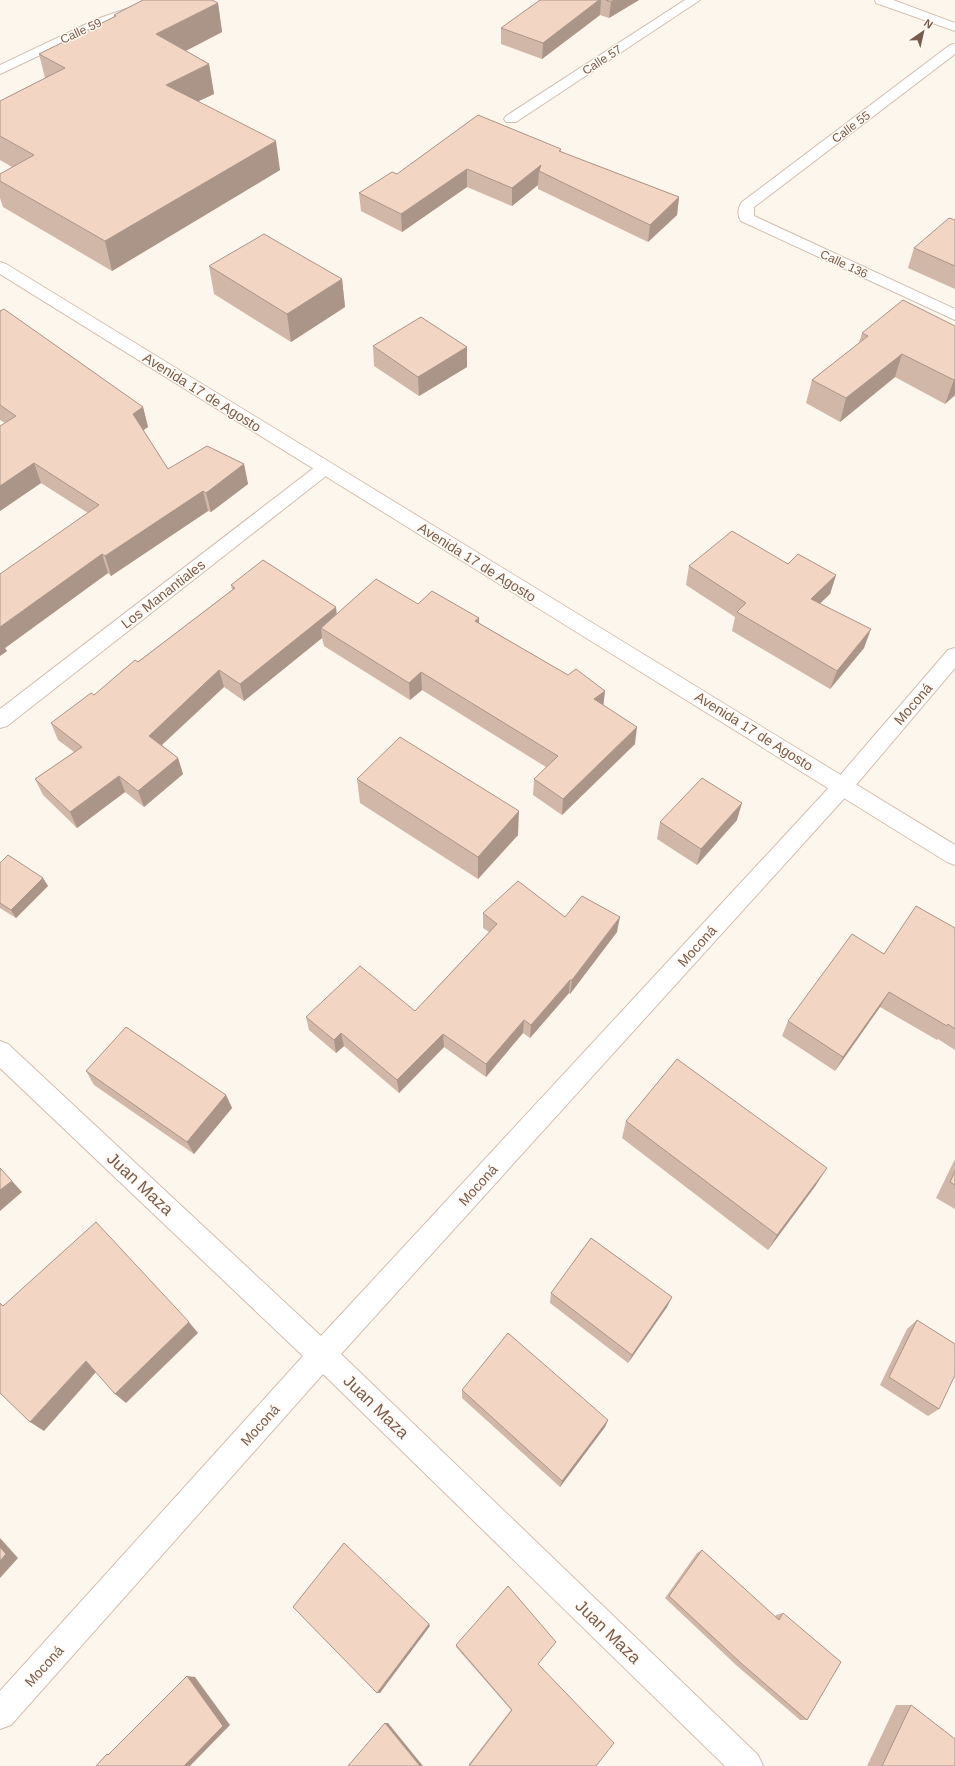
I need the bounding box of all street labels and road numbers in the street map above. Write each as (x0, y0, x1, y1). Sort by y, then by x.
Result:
street label: Calle 59 (58, 15, 104, 47)
street label: Calle 57 (580, 42, 625, 78)
street label: Calle 55 (829, 108, 873, 146)
street label: Calle 136 (818, 247, 870, 281)
street label: Avenida 17 de Agosto (140, 349, 264, 435)
street label: Avenida 17 de Agosto (415, 519, 539, 605)
street label: Los Manantiales (118, 556, 208, 632)
street label: Moconá (891, 680, 936, 728)
street label: Avenida 17 de Agosto (692, 688, 816, 774)
street label: Moconá (674, 922, 720, 970)
street label: Juan Maza (103, 1149, 177, 1220)
street label: Moconá (455, 1161, 501, 1209)
street label: Juan Maza (339, 1371, 413, 1443)
street label: Moconá (237, 1401, 283, 1449)
street label: Juan Maza (571, 1596, 645, 1668)
street label: Moconá (21, 1642, 67, 1690)

